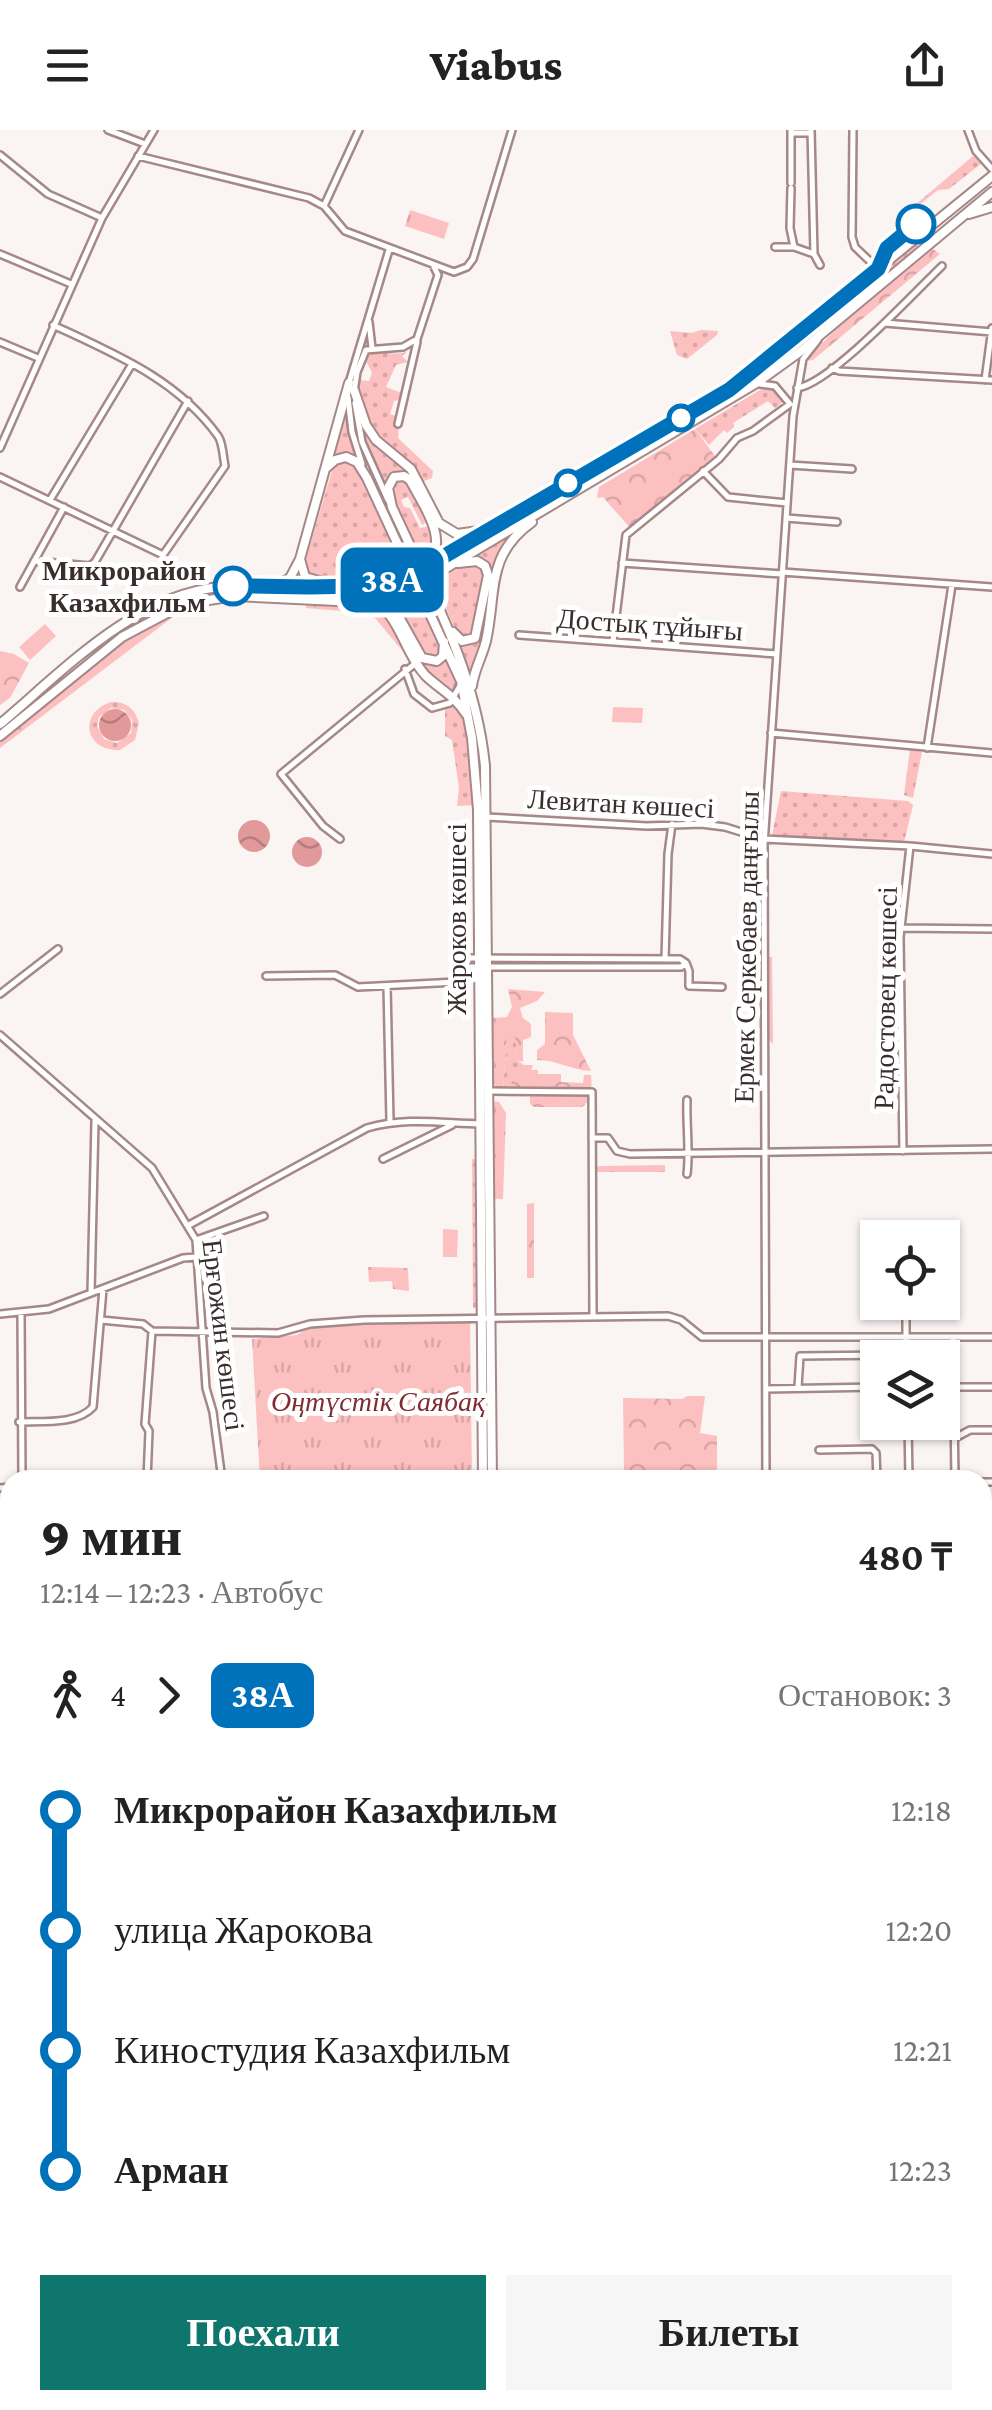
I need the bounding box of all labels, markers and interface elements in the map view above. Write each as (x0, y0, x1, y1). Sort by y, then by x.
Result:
icon: menu (40, 38, 95, 93)
icon: share (897, 38, 952, 93)
text: Viabus (430, 40, 562, 90)
unlabelled marker (897, 205, 935, 243)
unlabelled marker (668, 405, 694, 431)
unlabelled marker (555, 470, 581, 496)
line badge: 38А (334, 548, 450, 612)
place label: Микрорайон Казахфильм (42, 555, 206, 618)
text: 38А (361, 561, 423, 600)
marker: Микрорайон Казахфильм (214, 567, 252, 605)
street label: Достық тұйығы (556, 603, 744, 646)
street label: Левитан көшесі (527, 783, 715, 824)
street label: Ермек Серкебаев даңғылы (728, 790, 765, 1104)
street label: Жароков көшесі (441, 823, 472, 1015)
street label: Радостовец көшесі (868, 886, 903, 1110)
map controls (860, 1220, 960, 1440)
button: locate (860, 1220, 960, 1320)
street label: Ерғожин көшесі (196, 1237, 251, 1433)
button: layers (860, 1340, 960, 1440)
park label: Оңтүстік Саябақ (271, 1386, 486, 1417)
text: 9 мин (40, 1506, 182, 1567)
text: 480 ₸ (858, 1536, 952, 1578)
text: 12:14 – 12:23 · Автобус (40, 1574, 323, 1610)
icon: walk (40, 1668, 95, 1723)
icon: forward (141, 1668, 196, 1723)
text: 38А (231, 1676, 294, 1715)
text: 4 (110, 1677, 126, 1713)
text: Остановок: 3 (778, 1677, 952, 1713)
text: Микрорайон Казахфильм (114, 1789, 557, 1831)
text: 12:18 (891, 1792, 952, 1828)
text: улица Жарокова (114, 1909, 373, 1951)
text: 12:20 (885, 1912, 952, 1948)
text: Киностудия Казахфильм (114, 2029, 510, 2071)
text: 12:21 (893, 2032, 952, 2068)
text: Арман (114, 2149, 229, 2191)
text: 12:23 (888, 2152, 952, 2188)
button: Поехали (40, 2275, 486, 2390)
button: Билеты (506, 2275, 952, 2390)

